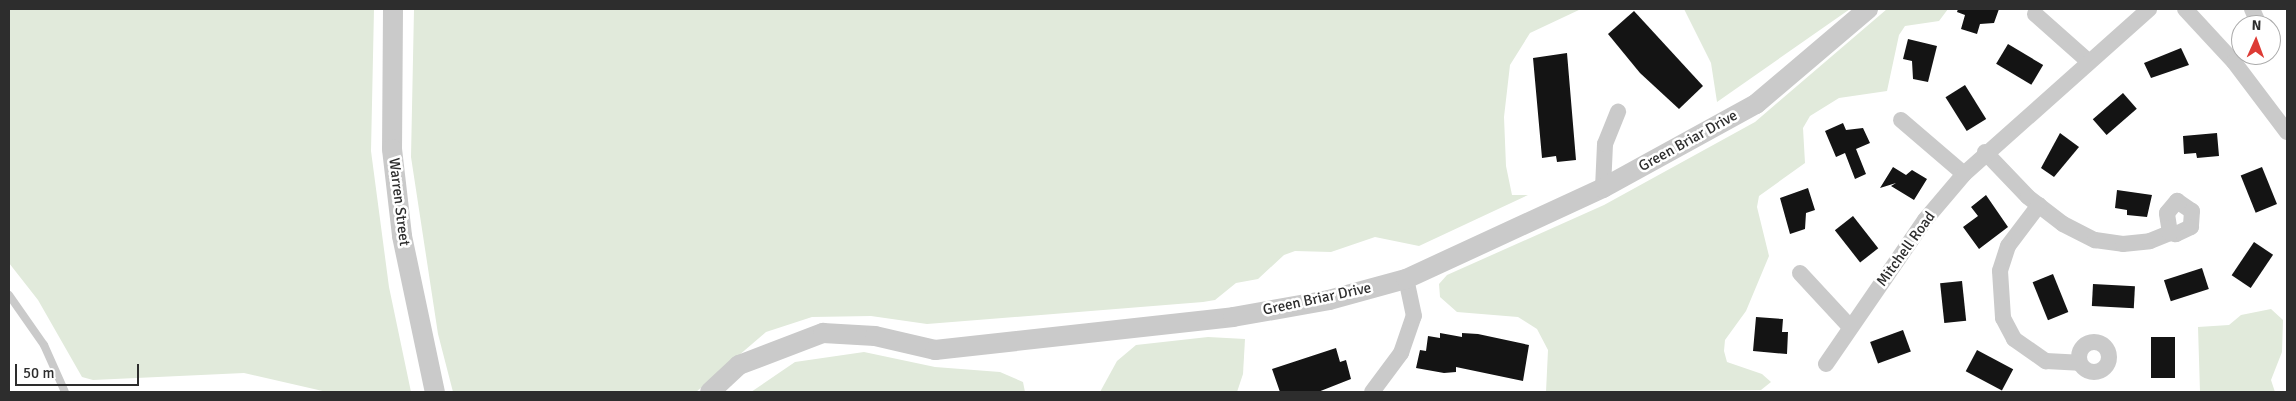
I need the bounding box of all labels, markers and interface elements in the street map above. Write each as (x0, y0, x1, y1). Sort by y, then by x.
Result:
north arrow (2231, 15, 2281, 65)
text: N (2251, 17, 2262, 34)
street label: Green Briar Drive (1636, 106, 1740, 176)
street label: Warren Street (385, 157, 413, 247)
street label: Mitchell Road (1873, 208, 1939, 290)
street label: Green Briar Drive (1261, 279, 1373, 319)
scale bar (18, 354, 141, 386)
text: 50 m (23, 364, 54, 382)

